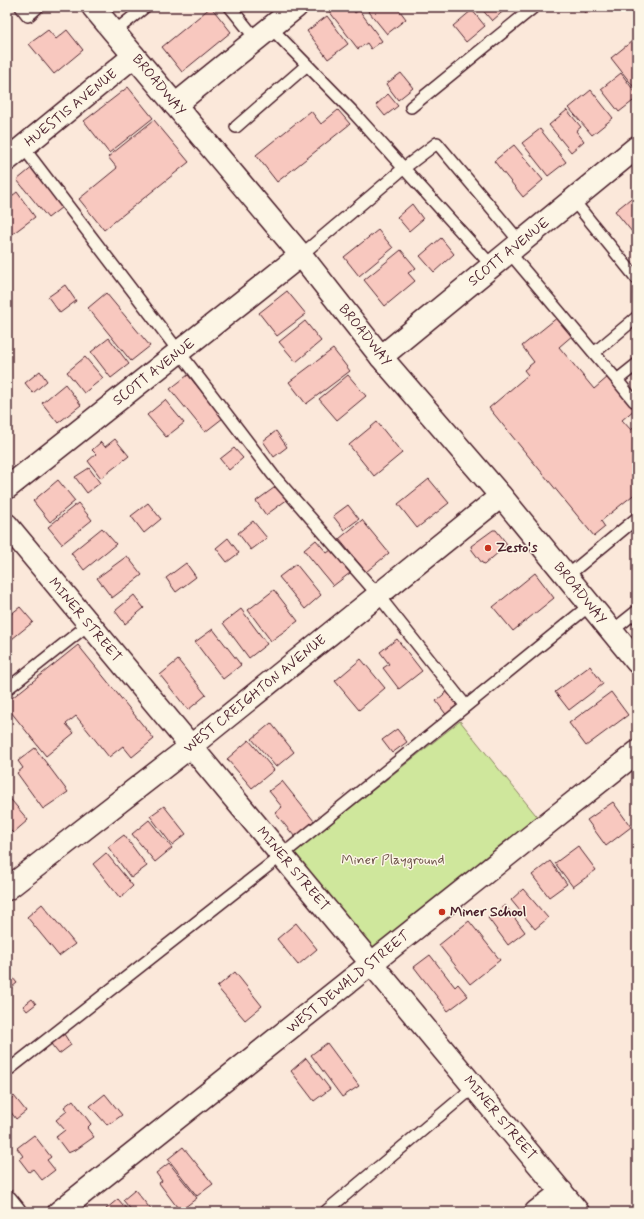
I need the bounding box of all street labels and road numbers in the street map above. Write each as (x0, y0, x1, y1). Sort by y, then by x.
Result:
street label: BROADWAY (128, 51, 190, 119)
street label: HUESTIS AVENUE (21, 65, 121, 151)
street label: SCOTT AVENUE (465, 214, 553, 290)
street label: BROADWAY (335, 300, 396, 370)
street label: SCOTT AVENUE (109, 334, 199, 410)
street label: BROADWAY (550, 558, 611, 628)
street label: MINER STREET (44, 574, 126, 666)
street label: WEST CREIGHTON AVENUE (180, 631, 330, 757)
street label: MINER STREET (252, 823, 334, 915)
street label: WEST DEWALD STREET (283, 926, 414, 1037)
street label: MINER STREET (459, 1072, 541, 1164)

